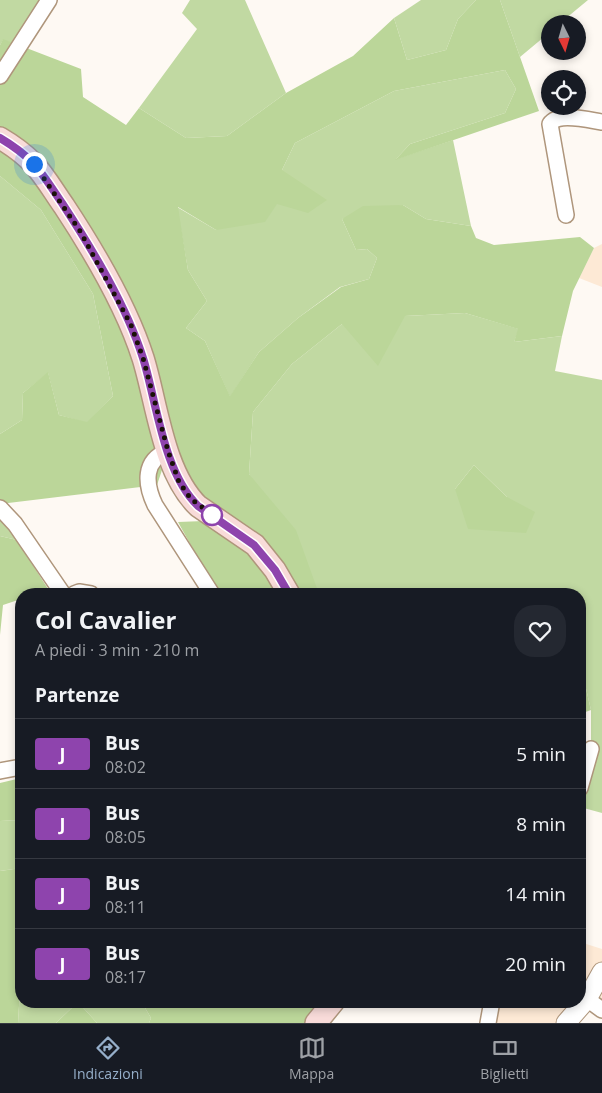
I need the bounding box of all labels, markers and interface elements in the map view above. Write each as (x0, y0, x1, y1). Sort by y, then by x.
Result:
north arrow (541, 15, 586, 60)
map controls (541, 15, 586, 115)
button: locate (541, 70, 586, 115)
your location (22, 152, 47, 177)
unlabelled marker (201, 504, 223, 526)
text: Col Cavalier (35, 603, 176, 636)
button: heart (514, 605, 566, 657)
text: A piedi · 3 min · 210 m (35, 639, 199, 661)
text: Partenze (35, 682, 120, 708)
text: Bus (105, 730, 140, 756)
text: 5 min (516, 741, 566, 767)
text: J (60, 742, 65, 766)
text: 08:02 (105, 756, 146, 778)
text: Bus (105, 800, 140, 826)
text: 8 min (516, 811, 566, 837)
text: J (60, 812, 65, 836)
text: 08:05 (105, 826, 146, 848)
text: Bus (105, 870, 140, 896)
text: 14 min (505, 881, 566, 907)
text: J (60, 882, 65, 906)
text: 08:11 (105, 896, 146, 918)
text: Bus (105, 940, 140, 966)
text: 20 min (505, 951, 566, 977)
text: J (60, 952, 65, 976)
text: 08:17 (105, 966, 146, 988)
tab: Indicazioni (73, 1034, 143, 1083)
tab: Mappa (289, 1034, 334, 1083)
tab: Biglietti (480, 1034, 529, 1083)

